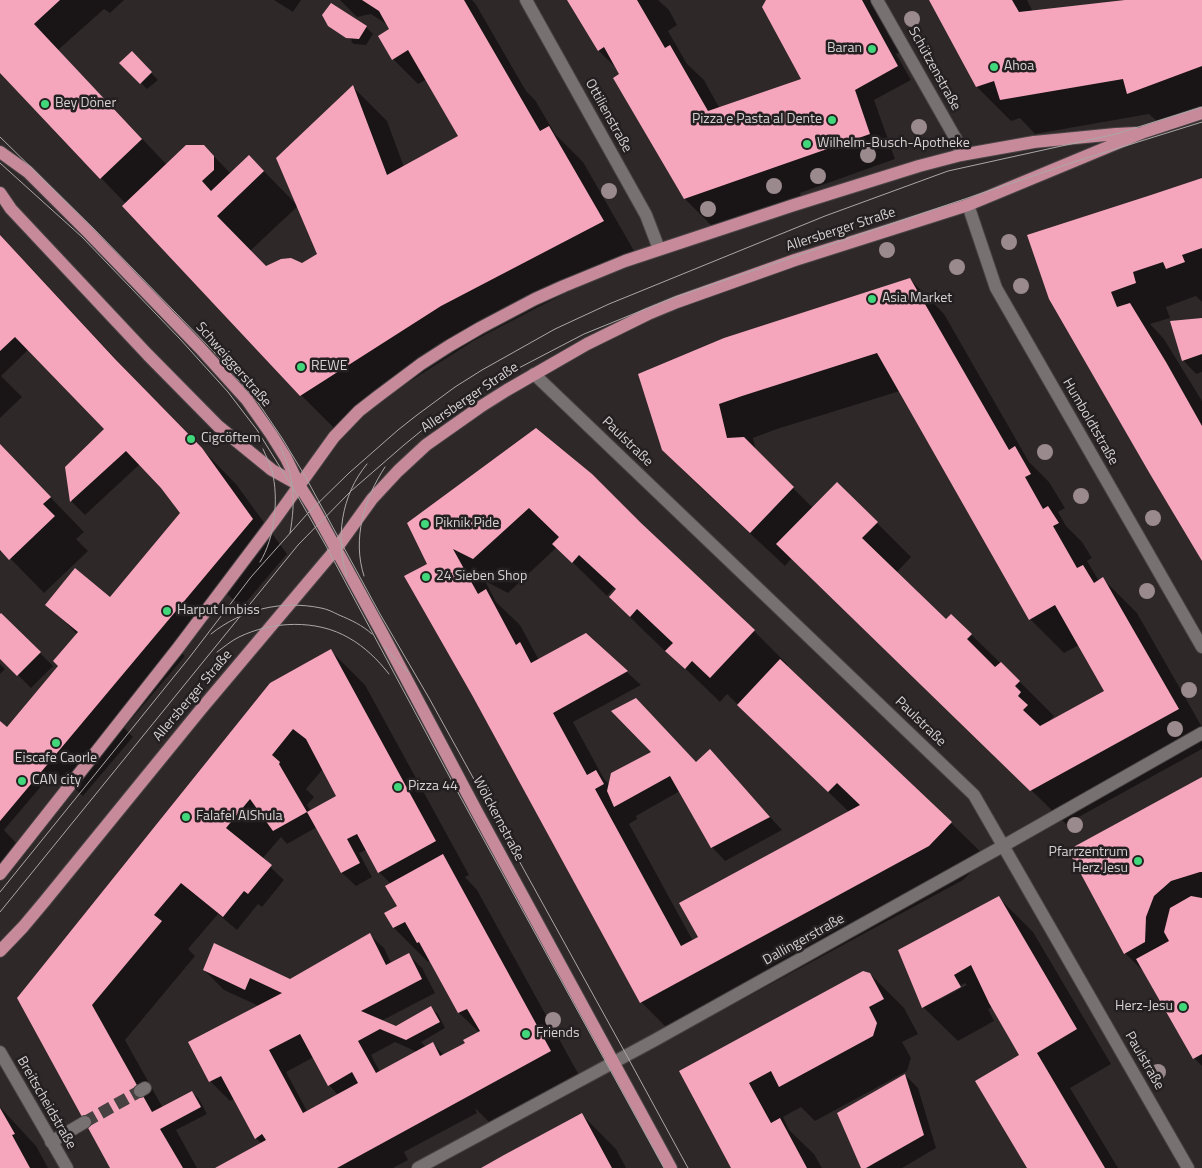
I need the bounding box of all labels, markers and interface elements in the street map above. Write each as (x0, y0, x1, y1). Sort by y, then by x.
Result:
street label: Schützenstraße (904, 24, 964, 114)
place label: Baran (827, 41, 862, 57)
marker: Baran (866, 43, 878, 55)
place label: Ahoa (1004, 59, 1034, 75)
marker: Ahoa (988, 61, 1000, 73)
street label: Ottilienstraße (581, 76, 635, 156)
place label: Bey Döner (55, 96, 116, 112)
marker: Bey Döner (39, 98, 51, 110)
place label: Pizza e Pasta al Dente (692, 112, 822, 128)
marker: Pizza e Pasta al Dente (826, 114, 838, 126)
place label: Wilhelm-Busch-Apotheke (817, 136, 970, 152)
marker: Wilhelm-Busch-Apotheke (801, 138, 813, 150)
street label: Allersberger Straße (784, 204, 898, 256)
place label: Asia Market (882, 291, 952, 307)
marker: Asia Market (866, 293, 878, 305)
street label: Schweiggerstraße (192, 319, 274, 411)
place label: REWE (311, 359, 348, 375)
street label: Allersberger Straße (418, 359, 522, 437)
marker: REWE (295, 361, 307, 373)
street label: Humboldtstraße (1058, 376, 1122, 468)
street label: Paulstraße (598, 414, 656, 470)
place label: Cigcöftem (201, 431, 261, 447)
marker: Cigcöftem (185, 433, 197, 445)
place label: Piknik Pide (435, 516, 499, 532)
marker: Piknik Pide (419, 518, 431, 530)
place label: 24 Sieben Shop (436, 569, 527, 585)
marker: 24 Sieben Shop (420, 571, 432, 583)
place label: Harput Imbiss (177, 603, 260, 619)
marker: Harput Imbiss (161, 605, 173, 617)
street label: Allersberger Straße (150, 647, 236, 745)
street label: Paulstraße (891, 694, 949, 750)
marker: Eiscafe Caorle (50, 737, 62, 749)
place label: Eiscafe Caorle (15, 751, 97, 767)
place label: CAN city (32, 773, 81, 789)
street label: Wölckernstraße (469, 774, 527, 864)
marker: CAN city (16, 775, 28, 787)
place label: Pizza 44 (408, 779, 458, 795)
marker: Pizza 44 (392, 781, 404, 793)
place label: Falafel AlShula (196, 809, 282, 825)
marker: Falafel AlShula (180, 811, 192, 823)
place label: Pfarrzentrum Herz Jesu (1049, 845, 1128, 878)
marker: Pfarrzentrum Herz Jesu (1132, 855, 1144, 867)
street label: Dallingerstraße (760, 911, 848, 969)
place label: Herz-Jesu (1115, 999, 1173, 1015)
marker: Herz-Jesu (1177, 1001, 1189, 1013)
place label: Friends (536, 1026, 579, 1042)
marker: Friends (520, 1028, 532, 1040)
street label: Paulstraße (1121, 1029, 1167, 1093)
street label: Breitscheidstraße (13, 1054, 79, 1152)

